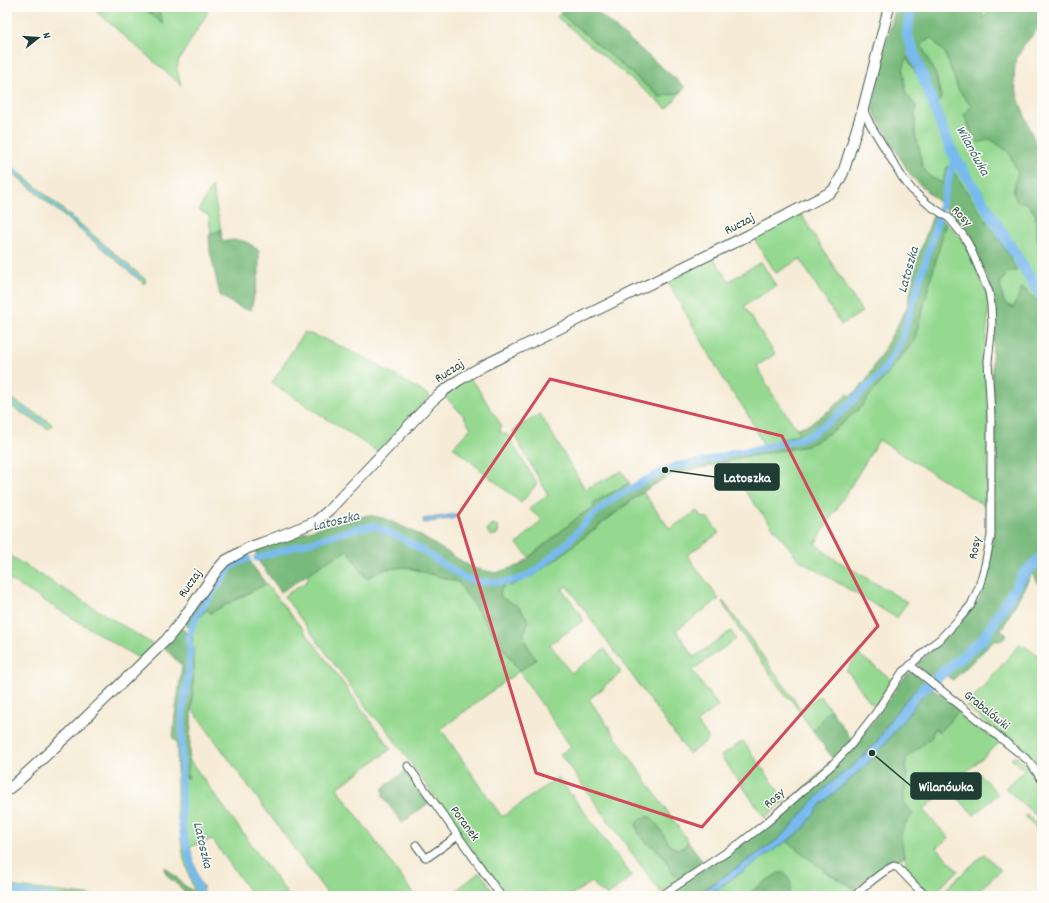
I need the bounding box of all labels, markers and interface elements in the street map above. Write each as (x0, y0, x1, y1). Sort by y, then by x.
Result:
north arrow (18, 18, 58, 58)
text: N (37, 31, 54, 41)
water label: Wilanówka (950, 122, 995, 181)
street label: Rosy (946, 202, 976, 232)
street label: Ruczaj (722, 209, 758, 241)
water label: Latoszka (893, 243, 926, 295)
street label: Ruczaj (432, 355, 468, 389)
callout: Latoszka (715, 464, 779, 490)
text: Latoszka (723, 469, 772, 489)
water label: Latoszka (311, 506, 363, 537)
street label: Rosy (964, 534, 988, 561)
street label: Ruczaj (174, 566, 208, 602)
street label: Grabalówki (959, 687, 1014, 736)
callout: Wilanówka (911, 773, 981, 799)
text: Wilanówka (919, 778, 975, 798)
street label: Rosy (760, 784, 790, 814)
street label: Poranek (445, 802, 483, 846)
water label: Latoszka (187, 820, 217, 872)

